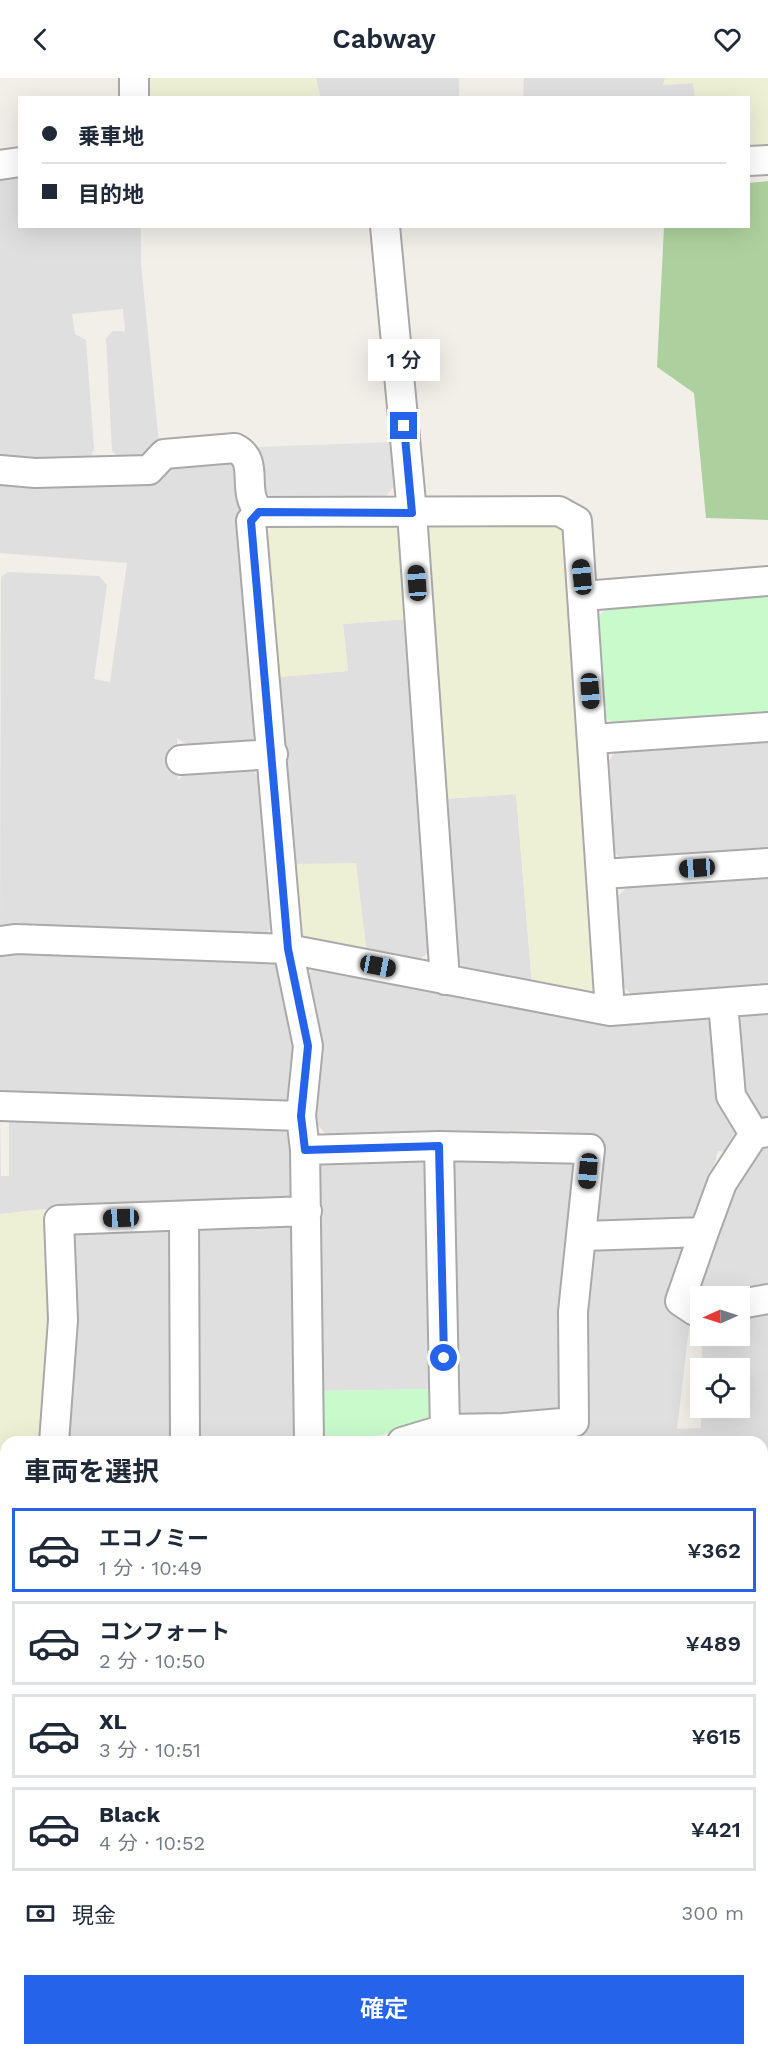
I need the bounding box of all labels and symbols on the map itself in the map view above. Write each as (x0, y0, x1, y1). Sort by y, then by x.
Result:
callout: 1 分 (368, 339, 440, 381)
route end (390, 412, 417, 439)
car (571, 558, 593, 596)
car (407, 564, 427, 602)
car (580, 672, 600, 710)
car (678, 858, 716, 878)
car (359, 954, 397, 978)
car (577, 1152, 599, 1190)
car (103, 1208, 139, 1228)
north arrow (690, 1286, 750, 1346)
route start (430, 1344, 457, 1371)

